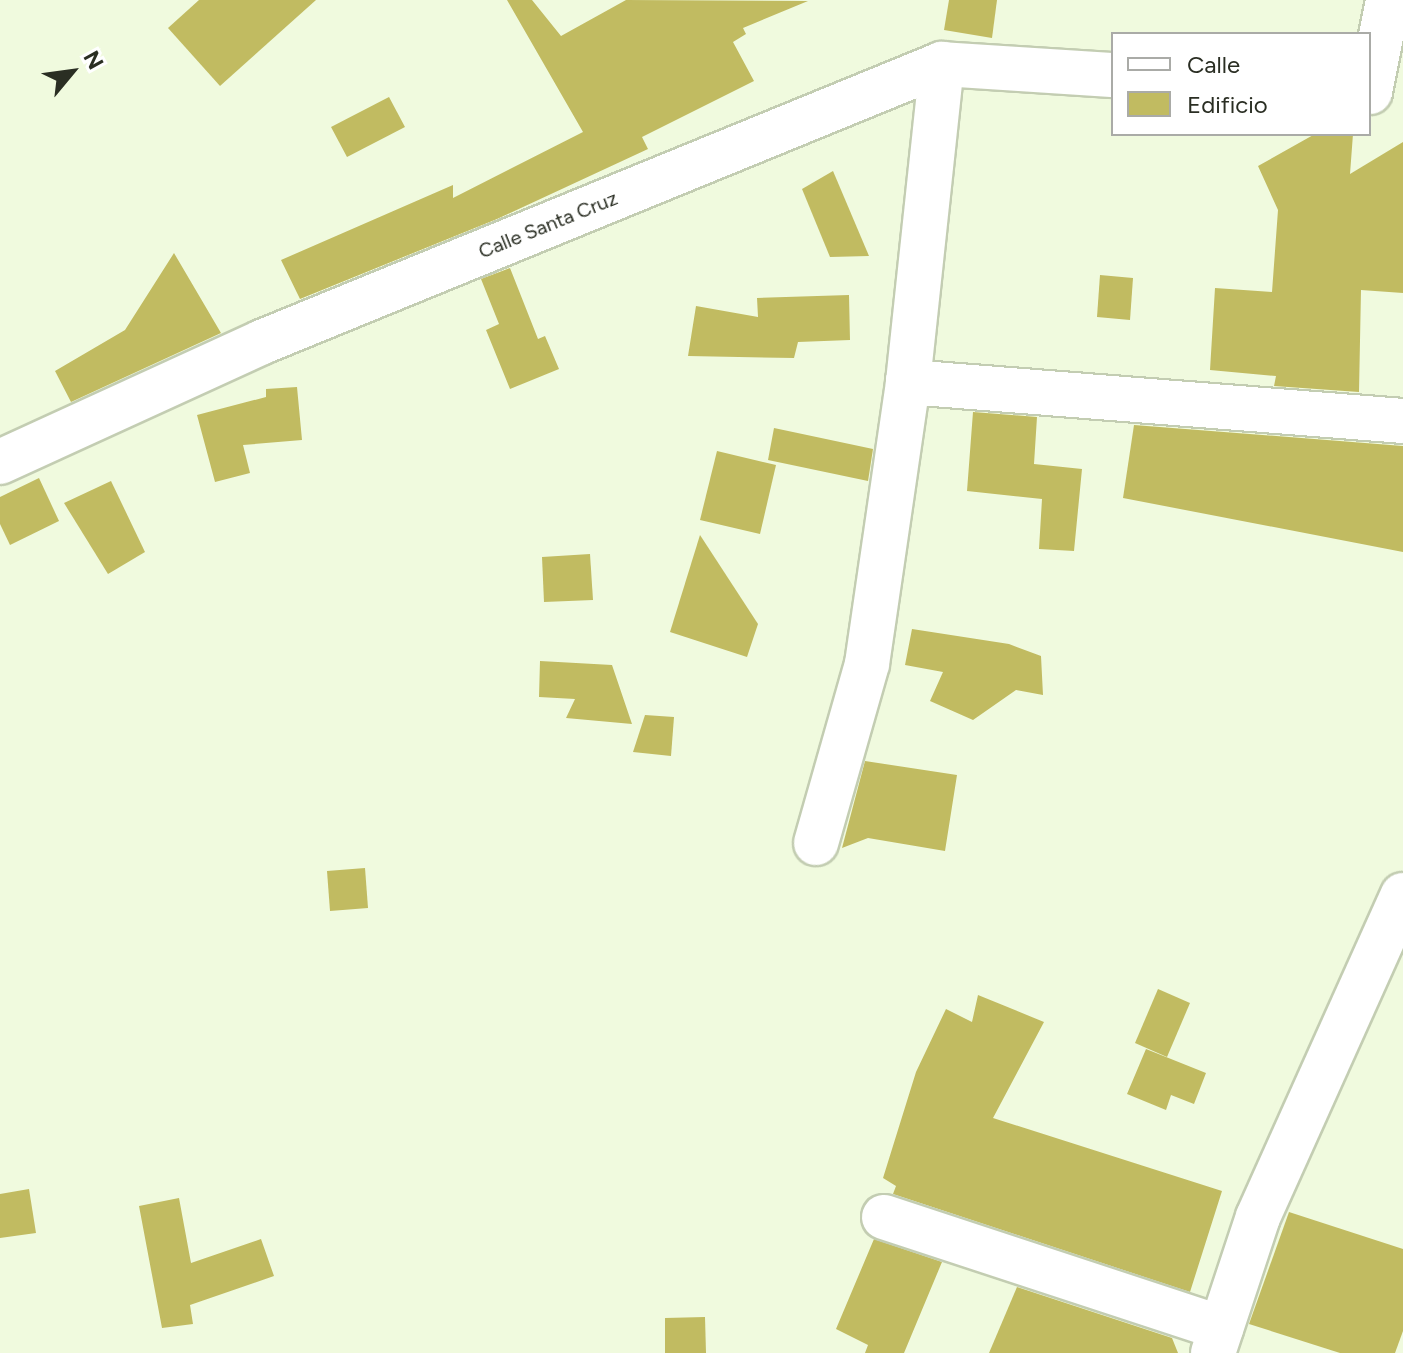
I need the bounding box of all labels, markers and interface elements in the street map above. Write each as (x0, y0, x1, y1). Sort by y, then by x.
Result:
north arrow (32, 32, 112, 112)
legend (1111, 32, 1371, 136)
text: N (77, 46, 109, 74)
text: Calle (1187, 50, 1240, 79)
text: Edificio (1187, 90, 1268, 119)
street label: Calle Santa Cruz (475, 186, 621, 264)

